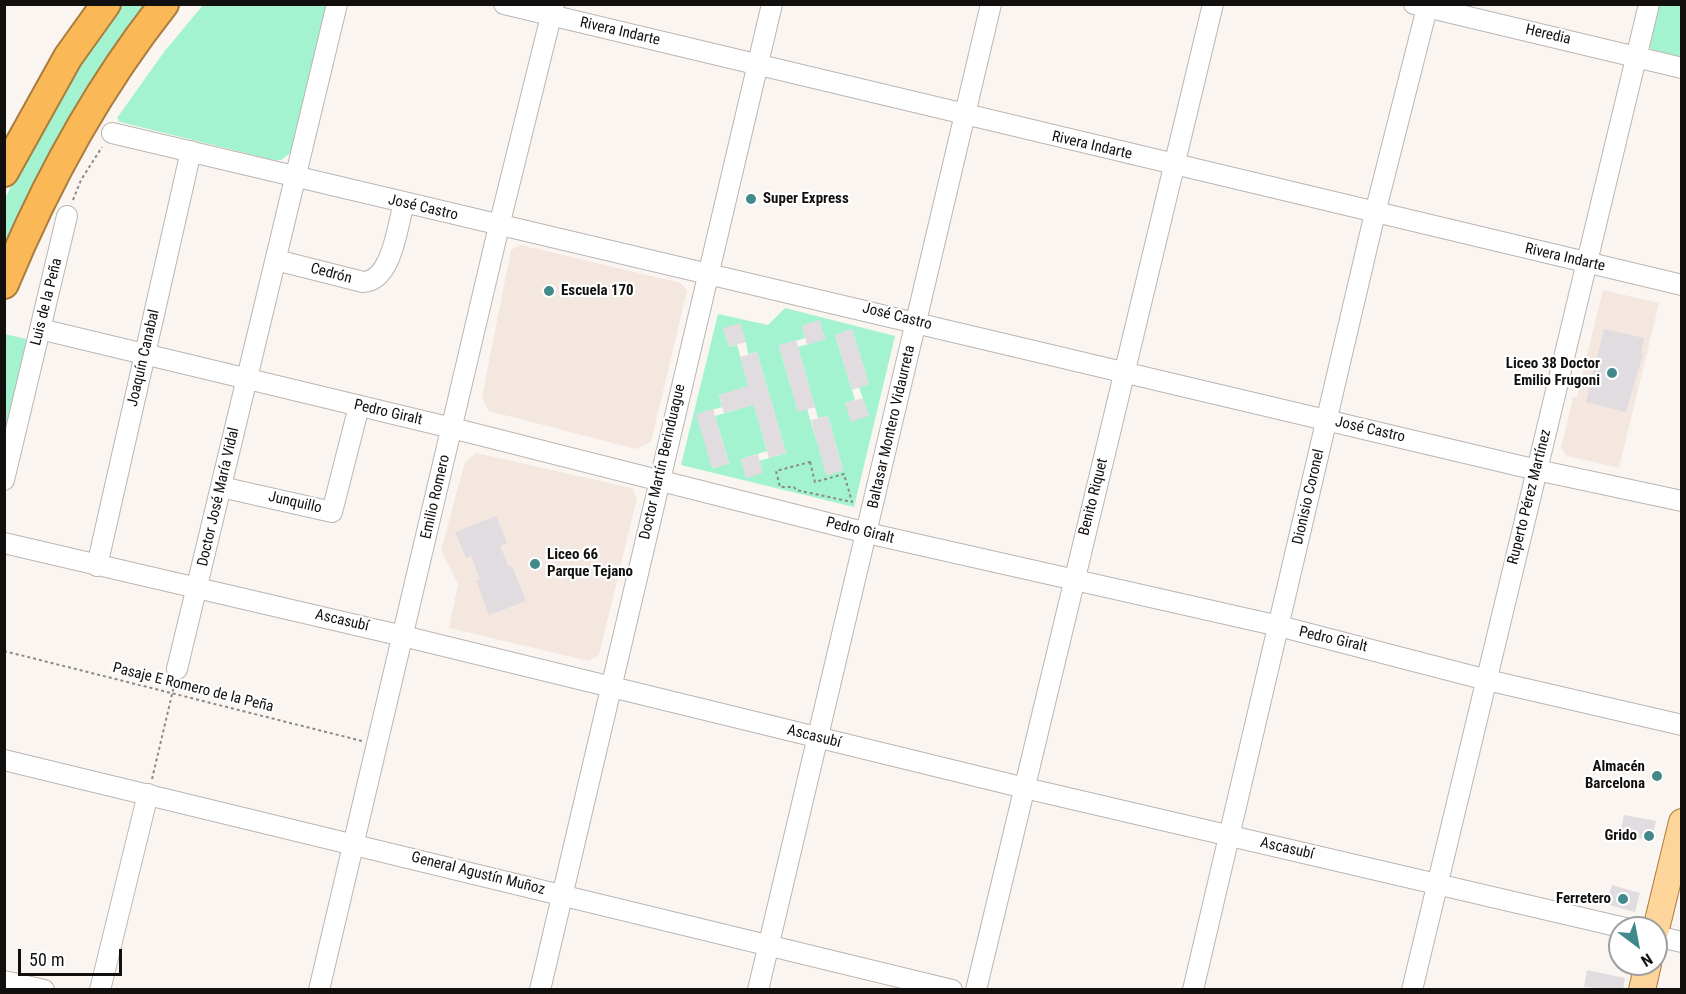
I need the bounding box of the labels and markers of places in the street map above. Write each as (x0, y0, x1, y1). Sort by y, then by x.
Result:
place label: Super Express (763, 190, 849, 208)
marker: Super Express (744, 192, 758, 206)
place label: Escuela 170 (561, 282, 634, 300)
marker: Escuela 170 (542, 284, 556, 298)
place label: Liceo 38 Doctor Emilio Frugoni (1506, 355, 1600, 390)
marker: Liceo 38 Doctor Emilio Frugoni (1605, 366, 1619, 380)
place label: Liceo 66 Parque Tejano (547, 546, 633, 581)
marker: Liceo 66 Parque Tejano (528, 557, 542, 571)
place label: Almacén Barcelona (1585, 758, 1645, 793)
marker: Almacén Barcelona (1650, 769, 1664, 783)
place label: Grido (1605, 827, 1637, 845)
marker: Grido (1642, 829, 1656, 843)
place label: Ferretero (1556, 890, 1611, 908)
marker: Ferretero (1616, 892, 1630, 906)

